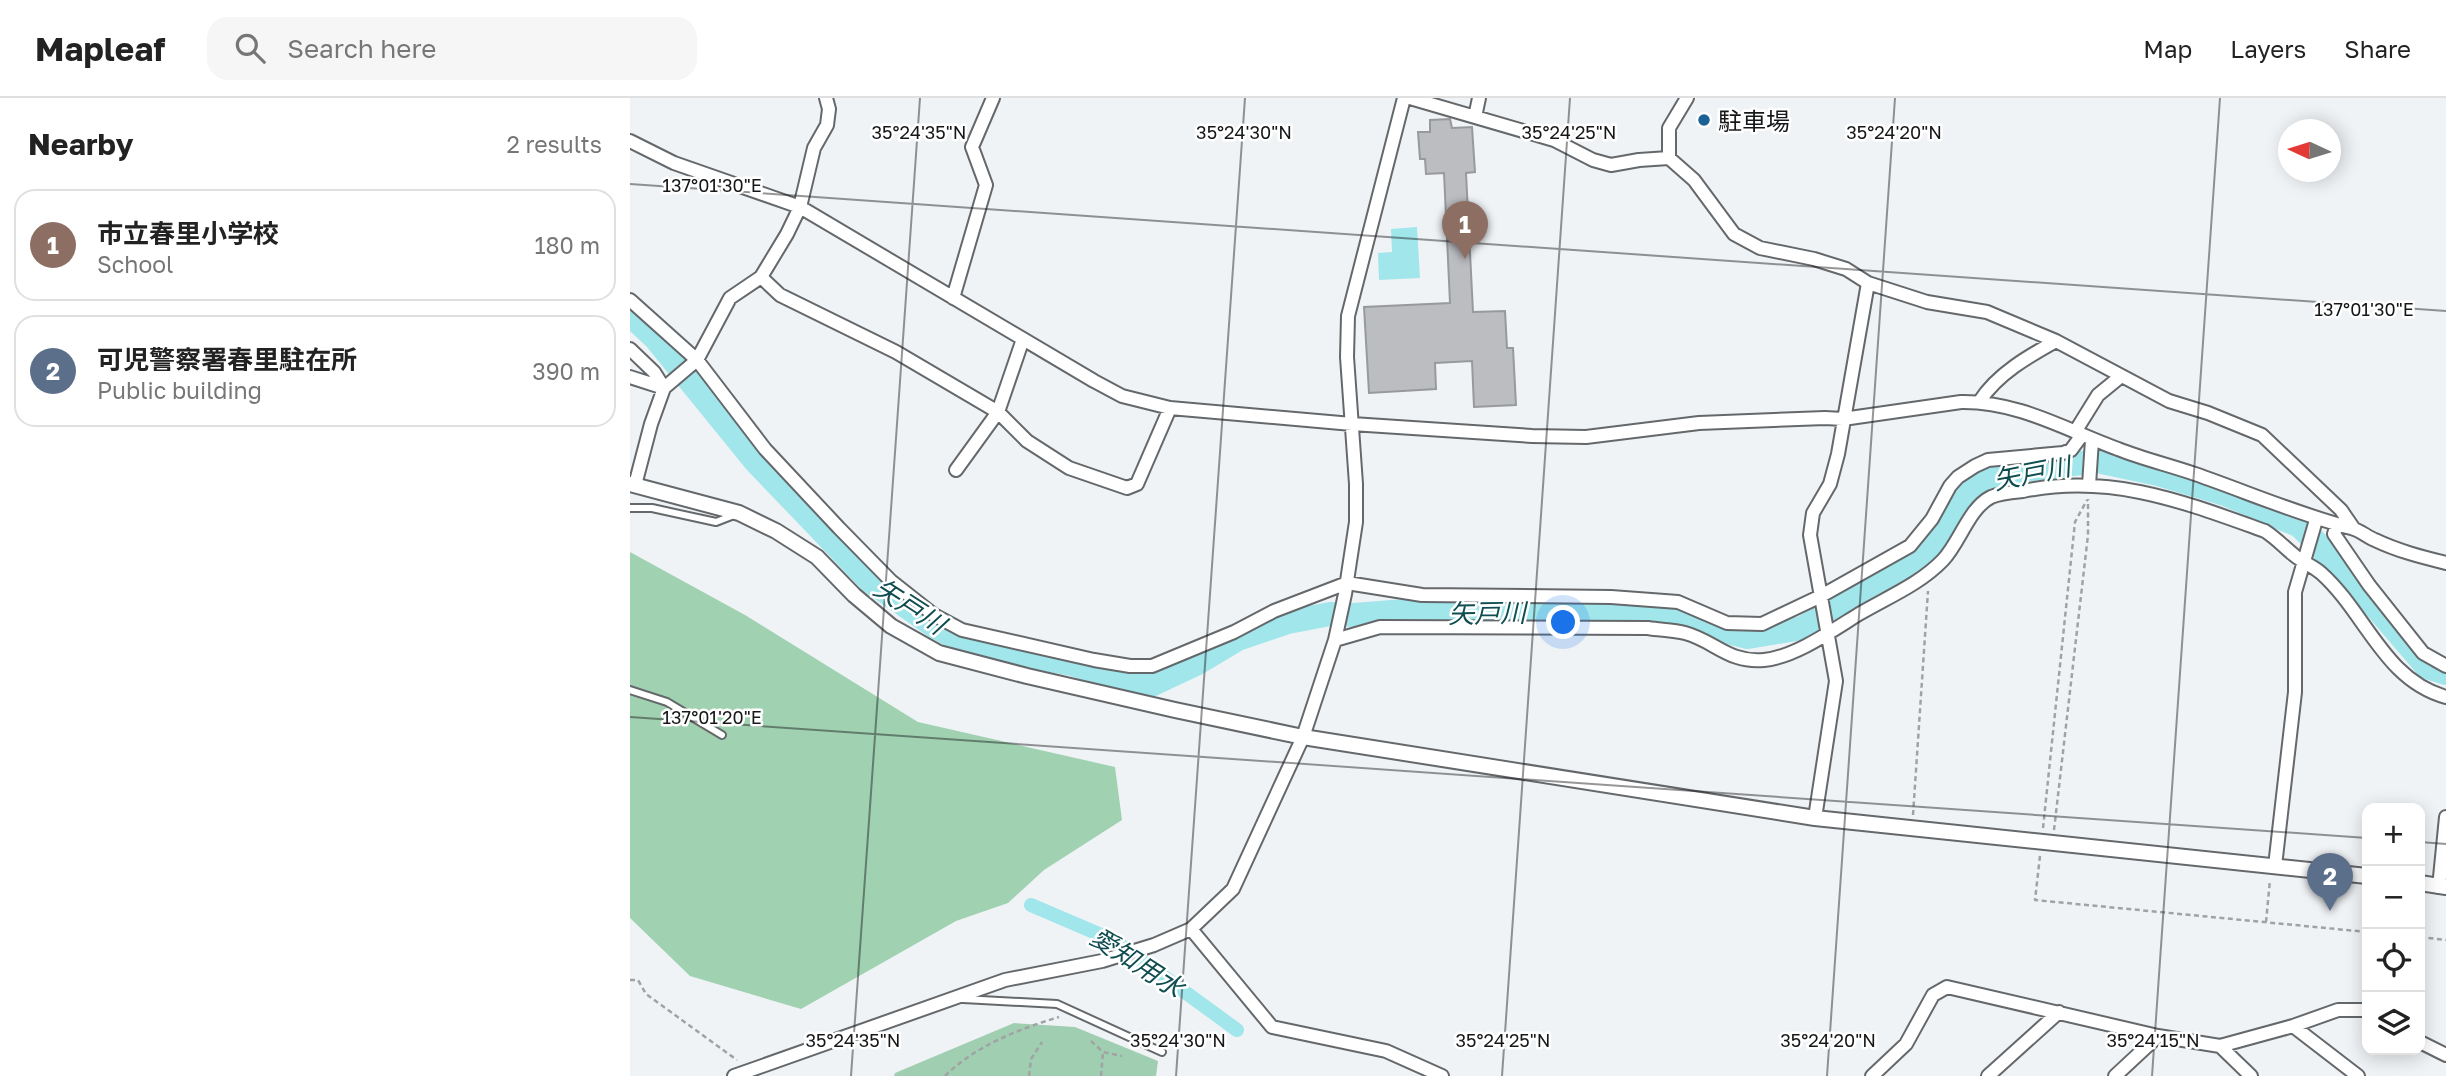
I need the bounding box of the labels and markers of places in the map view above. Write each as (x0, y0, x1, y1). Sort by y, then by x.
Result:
place label: 駐車場 (1718, 106, 1790, 135)
marker: 駐車場 (1696, 112, 1712, 128)
pin: 1 (1442, 201, 1488, 259)
pin: 2 (2307, 853, 2353, 911)

